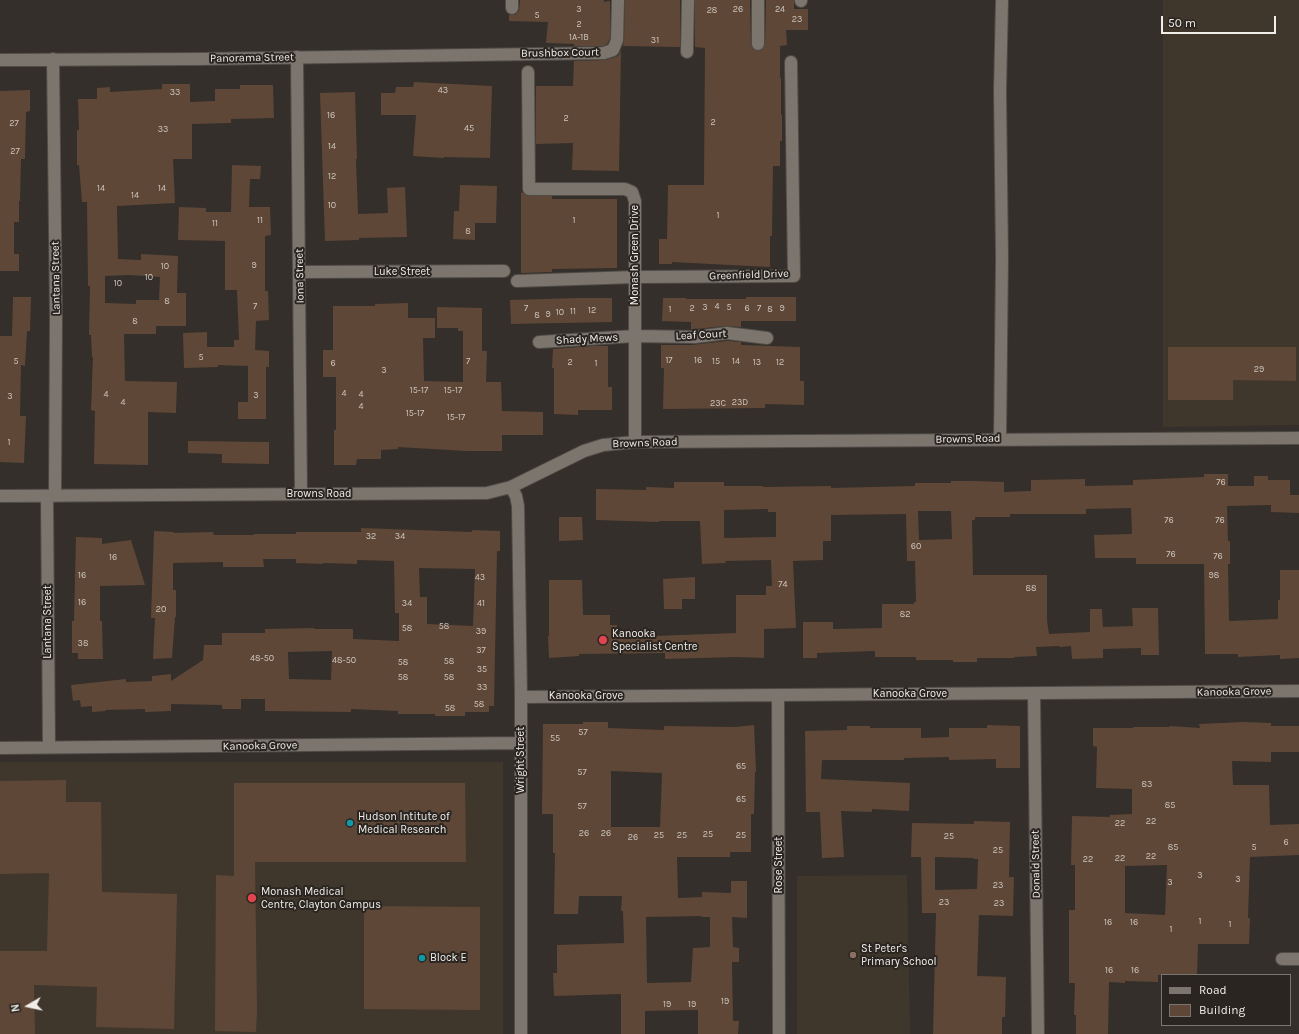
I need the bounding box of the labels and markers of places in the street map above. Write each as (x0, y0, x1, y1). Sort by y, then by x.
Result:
place label: Kanooka Specialist Centre (612, 627, 697, 653)
marker: Kanooka Specialist Centre (597, 634, 609, 646)
place label: Hudson Intitute of Medical Research (358, 810, 450, 836)
marker: Hudson Intitute of Medical Research (345, 818, 355, 828)
place label: Monash Medical Centre, Clayton Campus (261, 885, 381, 911)
marker: Monash Medical Centre, Clayton Campus (246, 892, 258, 904)
place label: St Peter's Primary School (861, 942, 936, 968)
marker: St Peter's Primary School (848, 950, 858, 960)
place label: Block E (430, 951, 467, 965)
marker: Block E (417, 953, 427, 963)

